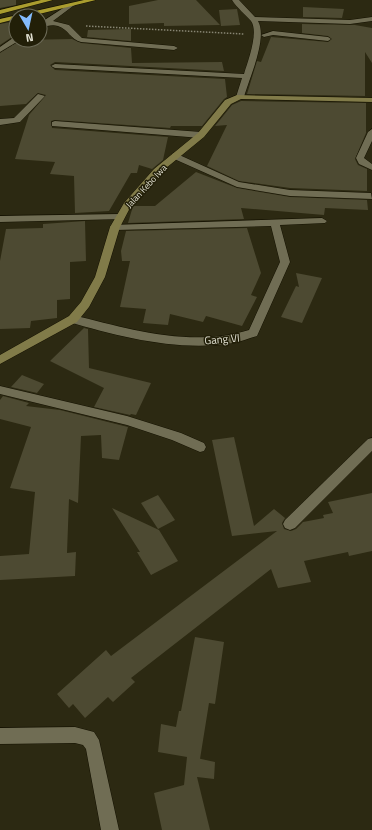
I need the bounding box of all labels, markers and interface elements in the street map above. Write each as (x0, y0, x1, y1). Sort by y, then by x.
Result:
north arrow (8, 8, 48, 48)
text: N (25, 29, 35, 46)
street label: Jalan Kebo Iwa (122, 161, 170, 211)
street label: Gang VI (204, 329, 240, 349)

